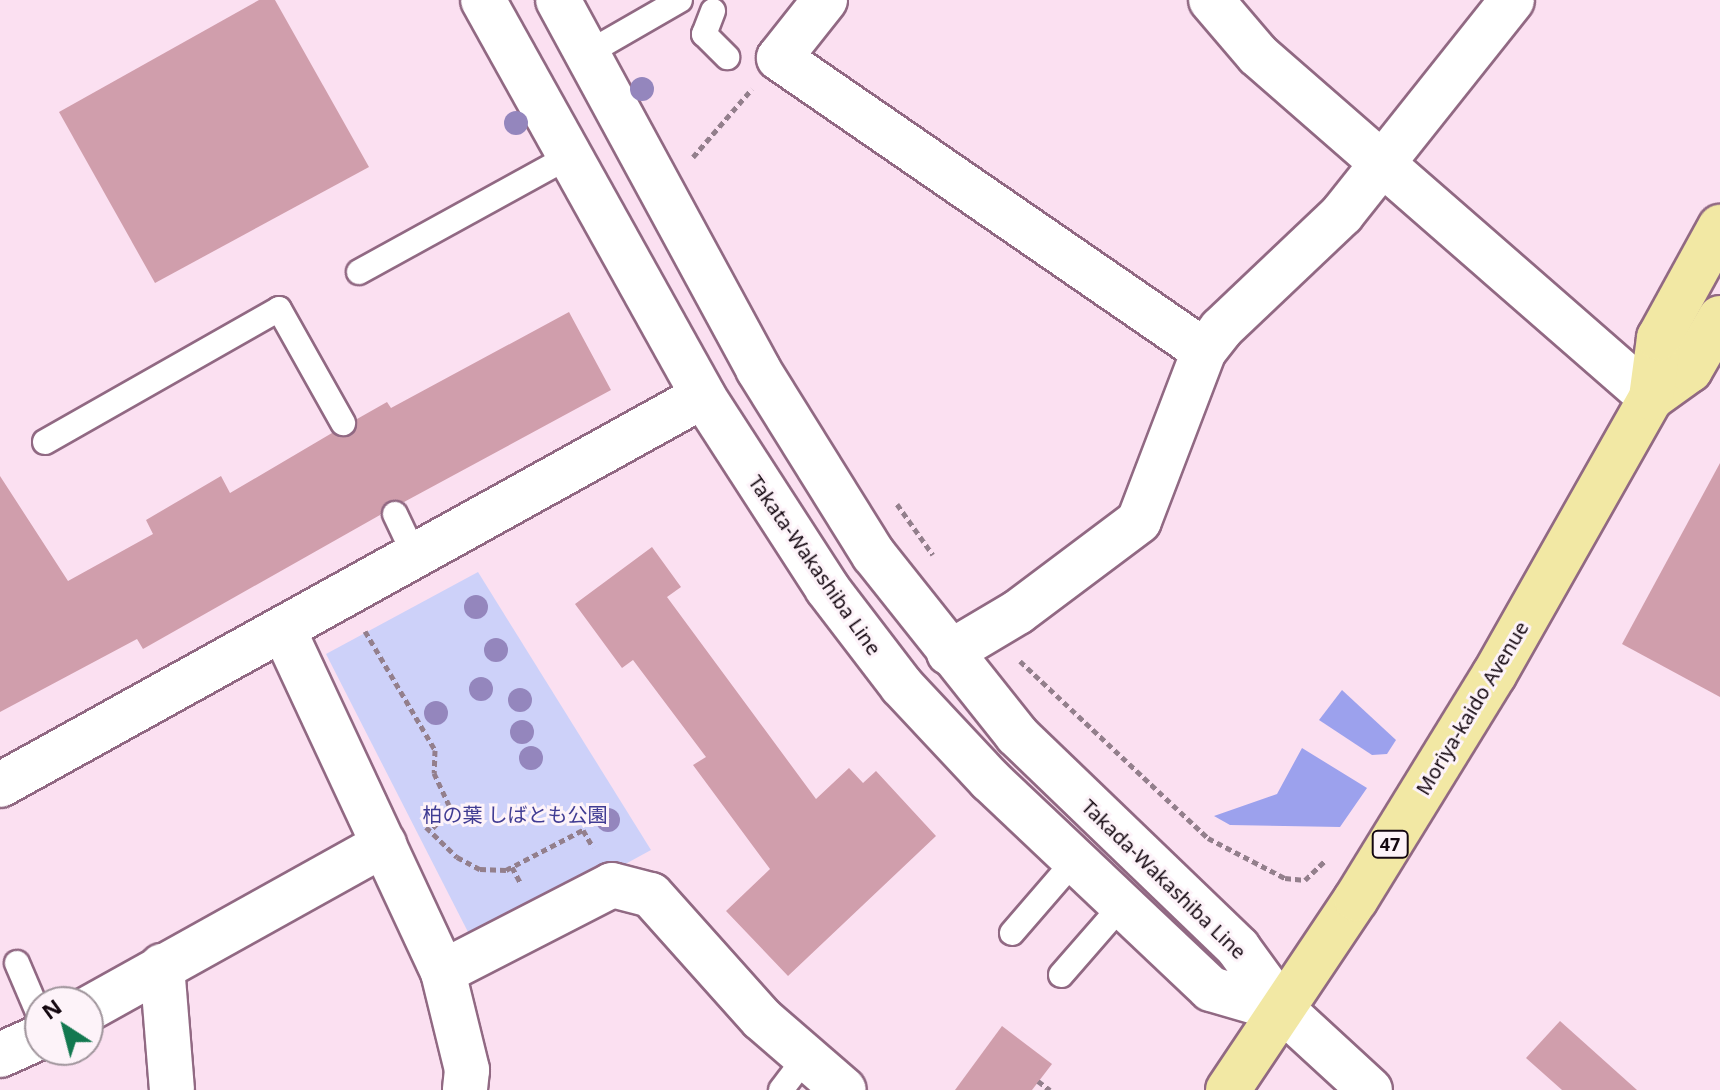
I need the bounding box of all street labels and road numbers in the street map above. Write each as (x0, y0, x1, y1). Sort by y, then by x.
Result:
street label: Takata-Wakashiba Line (744, 470, 886, 660)
street label: Moriya-kaido Avenue (1411, 617, 1533, 799)
street label: Takada-Wakashiba Line (1077, 794, 1251, 964)
road number: 47 (1370, 830, 1410, 858)

